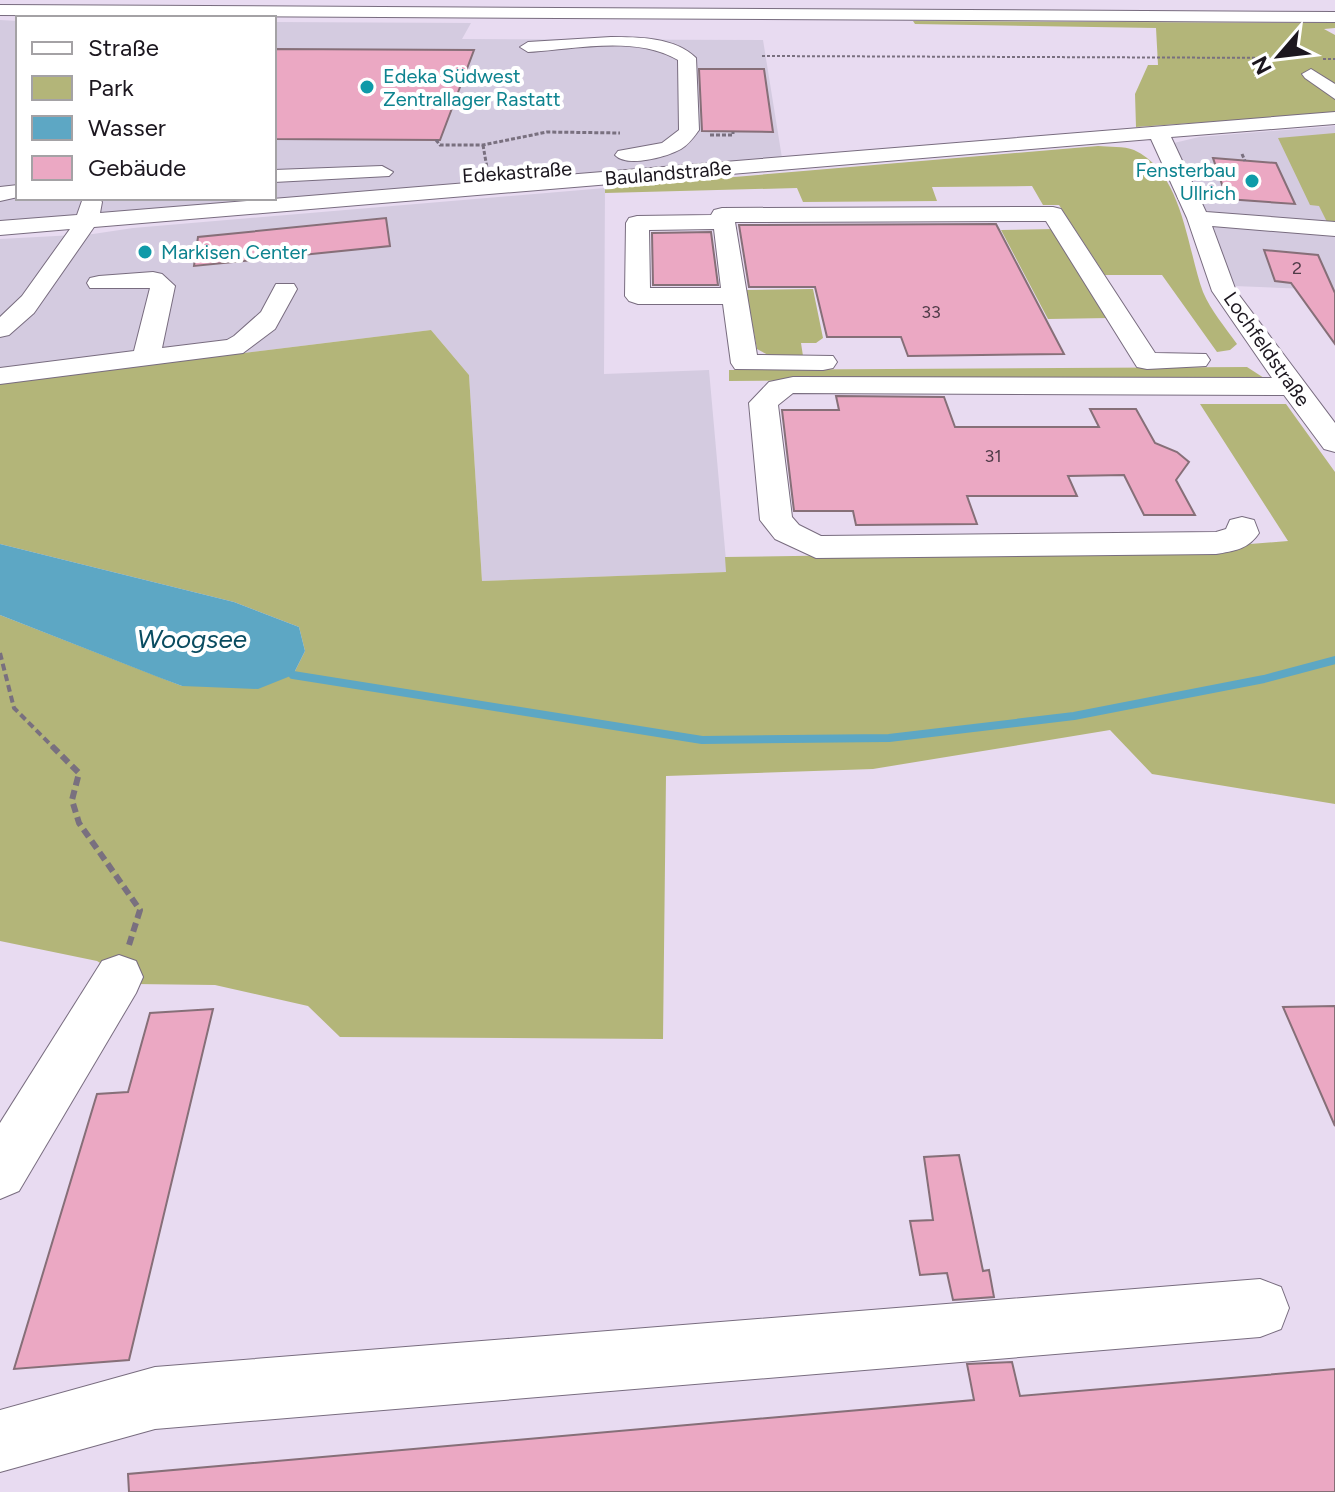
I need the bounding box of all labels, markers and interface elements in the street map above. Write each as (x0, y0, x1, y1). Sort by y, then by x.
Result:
legend (16, 16, 276, 200)
north arrow (1239, 16, 1319, 96)
text: Straße (88, 33, 159, 62)
text: N (1246, 51, 1278, 79)
place label: Edeka Südwest Zentrallager Rastatt (383, 64, 561, 111)
text: Park (88, 73, 134, 102)
marker: Edeka Südwest Zentrallager Rastatt (358, 78, 376, 96)
text: Wasser (88, 113, 166, 142)
text: Gebäude (88, 153, 186, 182)
street label: Edekastraße (461, 156, 573, 188)
street label: Baulandstraße (604, 156, 732, 190)
place label: Fensterbau Ullrich (1136, 158, 1236, 205)
marker: Fensterbau Ullrich (1243, 172, 1261, 190)
place label: Markisen Center (161, 240, 307, 264)
marker: Markisen Center (136, 243, 154, 261)
house number: 2 (1292, 257, 1302, 279)
street label: Lochfeldstraße (1219, 287, 1315, 411)
house number: 33 (921, 301, 941, 323)
house number: 31 (984, 445, 1002, 467)
water label: Woogsee (137, 623, 247, 655)

